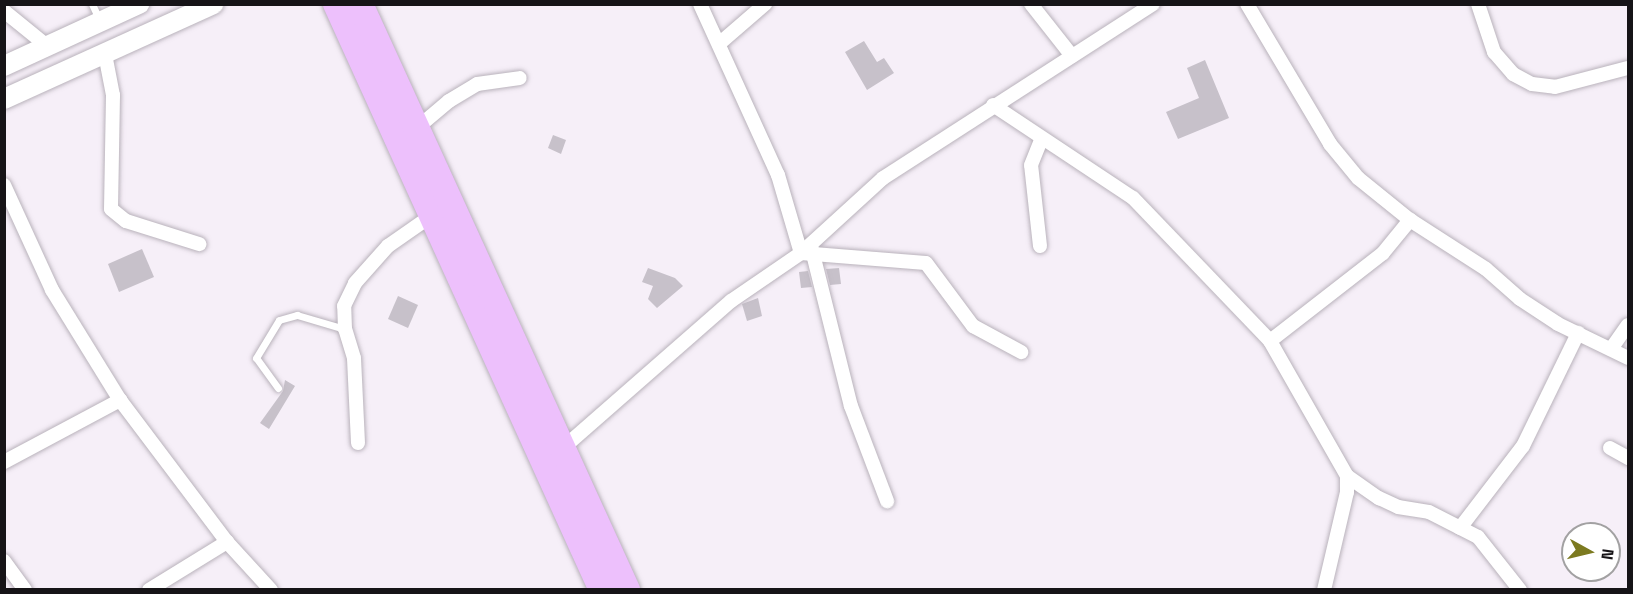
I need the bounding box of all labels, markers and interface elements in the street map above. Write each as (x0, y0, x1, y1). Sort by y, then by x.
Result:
north arrow (1561, 522, 1621, 582)
text: N (1596, 548, 1618, 561)

